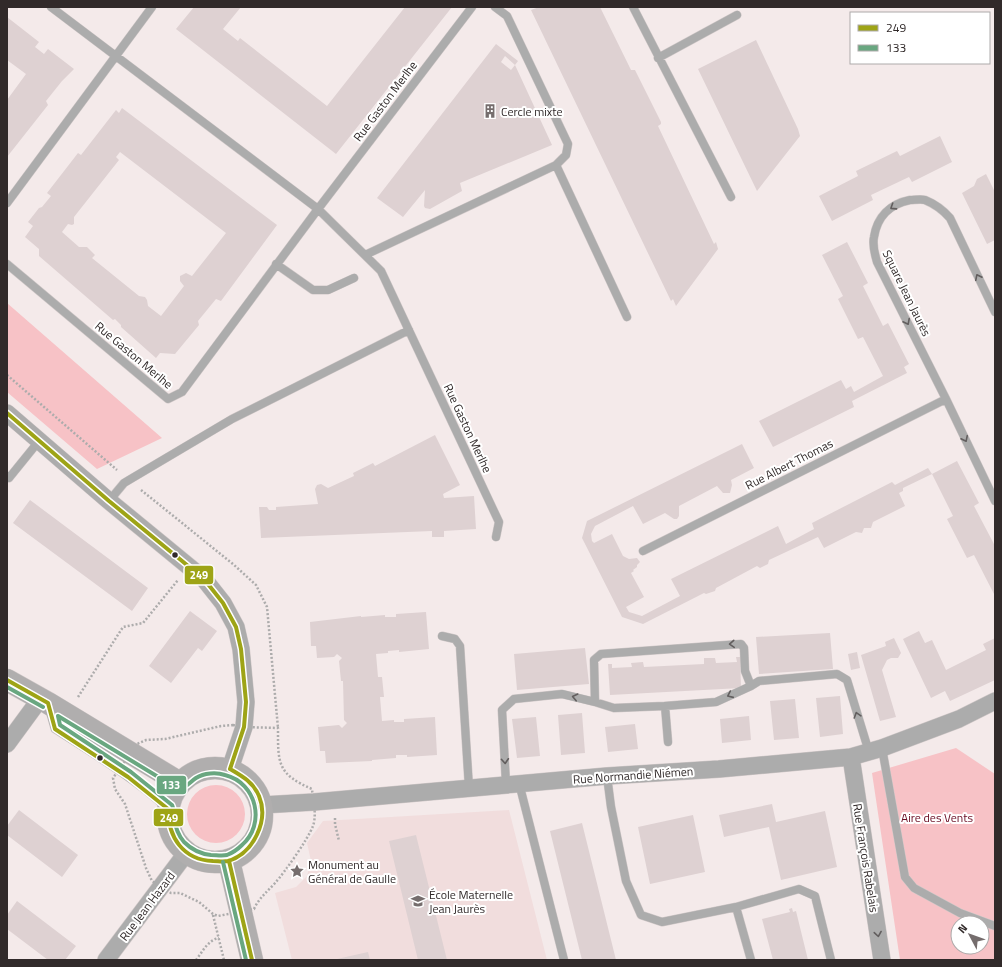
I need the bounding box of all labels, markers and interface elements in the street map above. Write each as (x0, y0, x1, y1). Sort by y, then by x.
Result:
legend (850, 12, 990, 64)
text: 249 (886, 18, 906, 37)
text: 133 (886, 38, 906, 57)
street label: Rue Gaston Merlhe (348, 57, 422, 145)
place label: Cercle mixte (501, 102, 563, 121)
building icon: Cercle mixte (482, 103, 498, 119)
one-way arrow (890, 202, 897, 209)
street label: Square Jean Jaurès (878, 247, 936, 340)
one-way arrow (975, 273, 983, 281)
street label: Rue Gaston Merlhe (91, 317, 177, 393)
one-way arrow (903, 318, 910, 326)
street label: Rue Gaston Merlhe (439, 380, 497, 476)
street label: Rue Albert Thomas (742, 433, 837, 494)
one-way arrow (960, 434, 968, 442)
unlabelled marker (170, 550, 180, 560)
line badge: 249 (184, 565, 214, 585)
text: 249 (190, 567, 208, 583)
one-way arrow (729, 640, 735, 649)
one-way arrow (727, 691, 734, 699)
one-way arrow (572, 693, 579, 702)
one-way arrow (854, 711, 862, 718)
unlabelled marker (95, 753, 105, 763)
one-way arrow (500, 758, 509, 764)
street label: Rue Normandie Niémen (572, 761, 694, 789)
line badge: 133 (156, 775, 187, 795)
text: 133 (162, 777, 180, 793)
street label: Rue François Rabelais (848, 802, 884, 914)
line badge: 249 (153, 808, 184, 827)
park label: Aire des Vents (901, 808, 973, 827)
text: 249 (160, 810, 178, 826)
place label: Monument au Général de Gaulle (308, 855, 396, 888)
place icon: Monument au Général de Gaulle (289, 863, 305, 879)
street label: Rue Jean Hazard (114, 867, 180, 945)
place label: École Maternelle Jean Jaurès (429, 885, 513, 918)
school or university icon: École Maternelle Jean Jaurès (410, 893, 426, 909)
north arrow (950, 915, 990, 955)
text: N (954, 920, 971, 937)
one-way arrow (873, 931, 882, 937)

